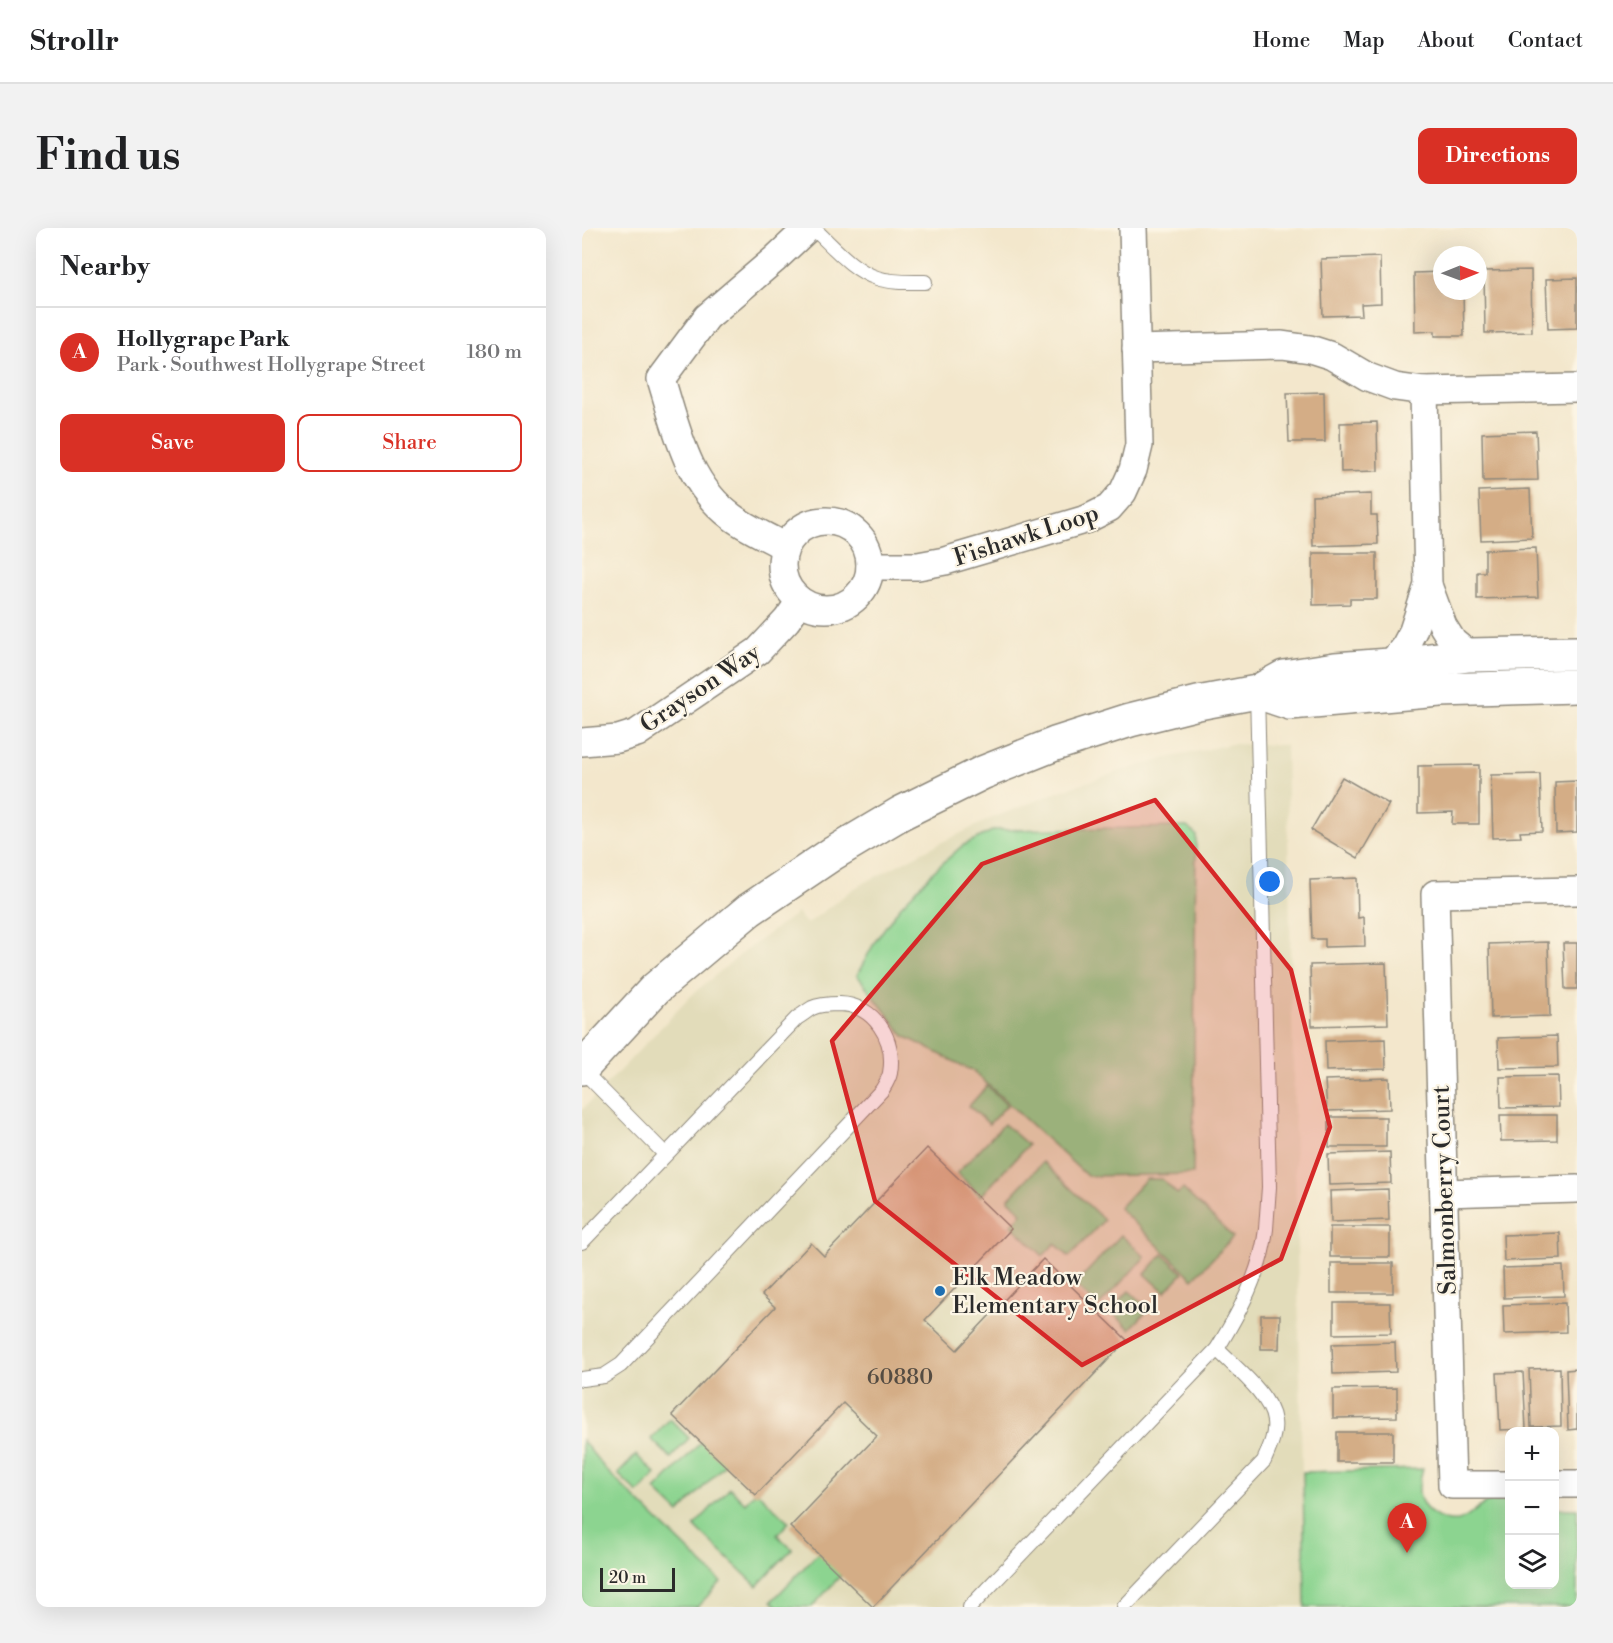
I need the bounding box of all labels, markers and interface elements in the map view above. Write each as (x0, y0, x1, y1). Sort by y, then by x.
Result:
text: Strollr (30, 24, 119, 59)
text: Home (1253, 28, 1310, 54)
text: Map (1343, 28, 1385, 54)
text: About (1418, 28, 1475, 54)
text: Contact (1508, 28, 1583, 54)
button: Directions (1418, 128, 1577, 184)
text: Find us (36, 130, 180, 183)
north arrow (1433, 246, 1487, 300)
text: Nearby (60, 251, 150, 283)
text: Hollygrape Park (117, 326, 290, 353)
text: A (72, 340, 87, 365)
text: 180 m (467, 340, 522, 365)
text: Park · Southwest Hollygrape Street (117, 353, 426, 378)
button: Save (60, 414, 285, 472)
button: Share (297, 414, 522, 472)
street label: Fishawk Loop (950, 498, 1103, 574)
street label: Grayson Way (635, 637, 767, 740)
your location (1255, 867, 1284, 896)
street label: Salmonberry Court (1426, 1084, 1464, 1295)
place label: Elk Meadow Elementary School (952, 1263, 1158, 1321)
marker: Elk Meadow Elementary School (933, 1284, 947, 1298)
house number: 60880 (867, 1365, 933, 1391)
map controls (1505, 1427, 1559, 1589)
button: + (1505, 1427, 1559, 1481)
button: − (1505, 1481, 1559, 1535)
pin: A (1388, 1504, 1426, 1553)
button: layers (1505, 1535, 1559, 1589)
scale bar (600, 1565, 675, 1592)
text: 20 m (609, 1568, 646, 1588)

